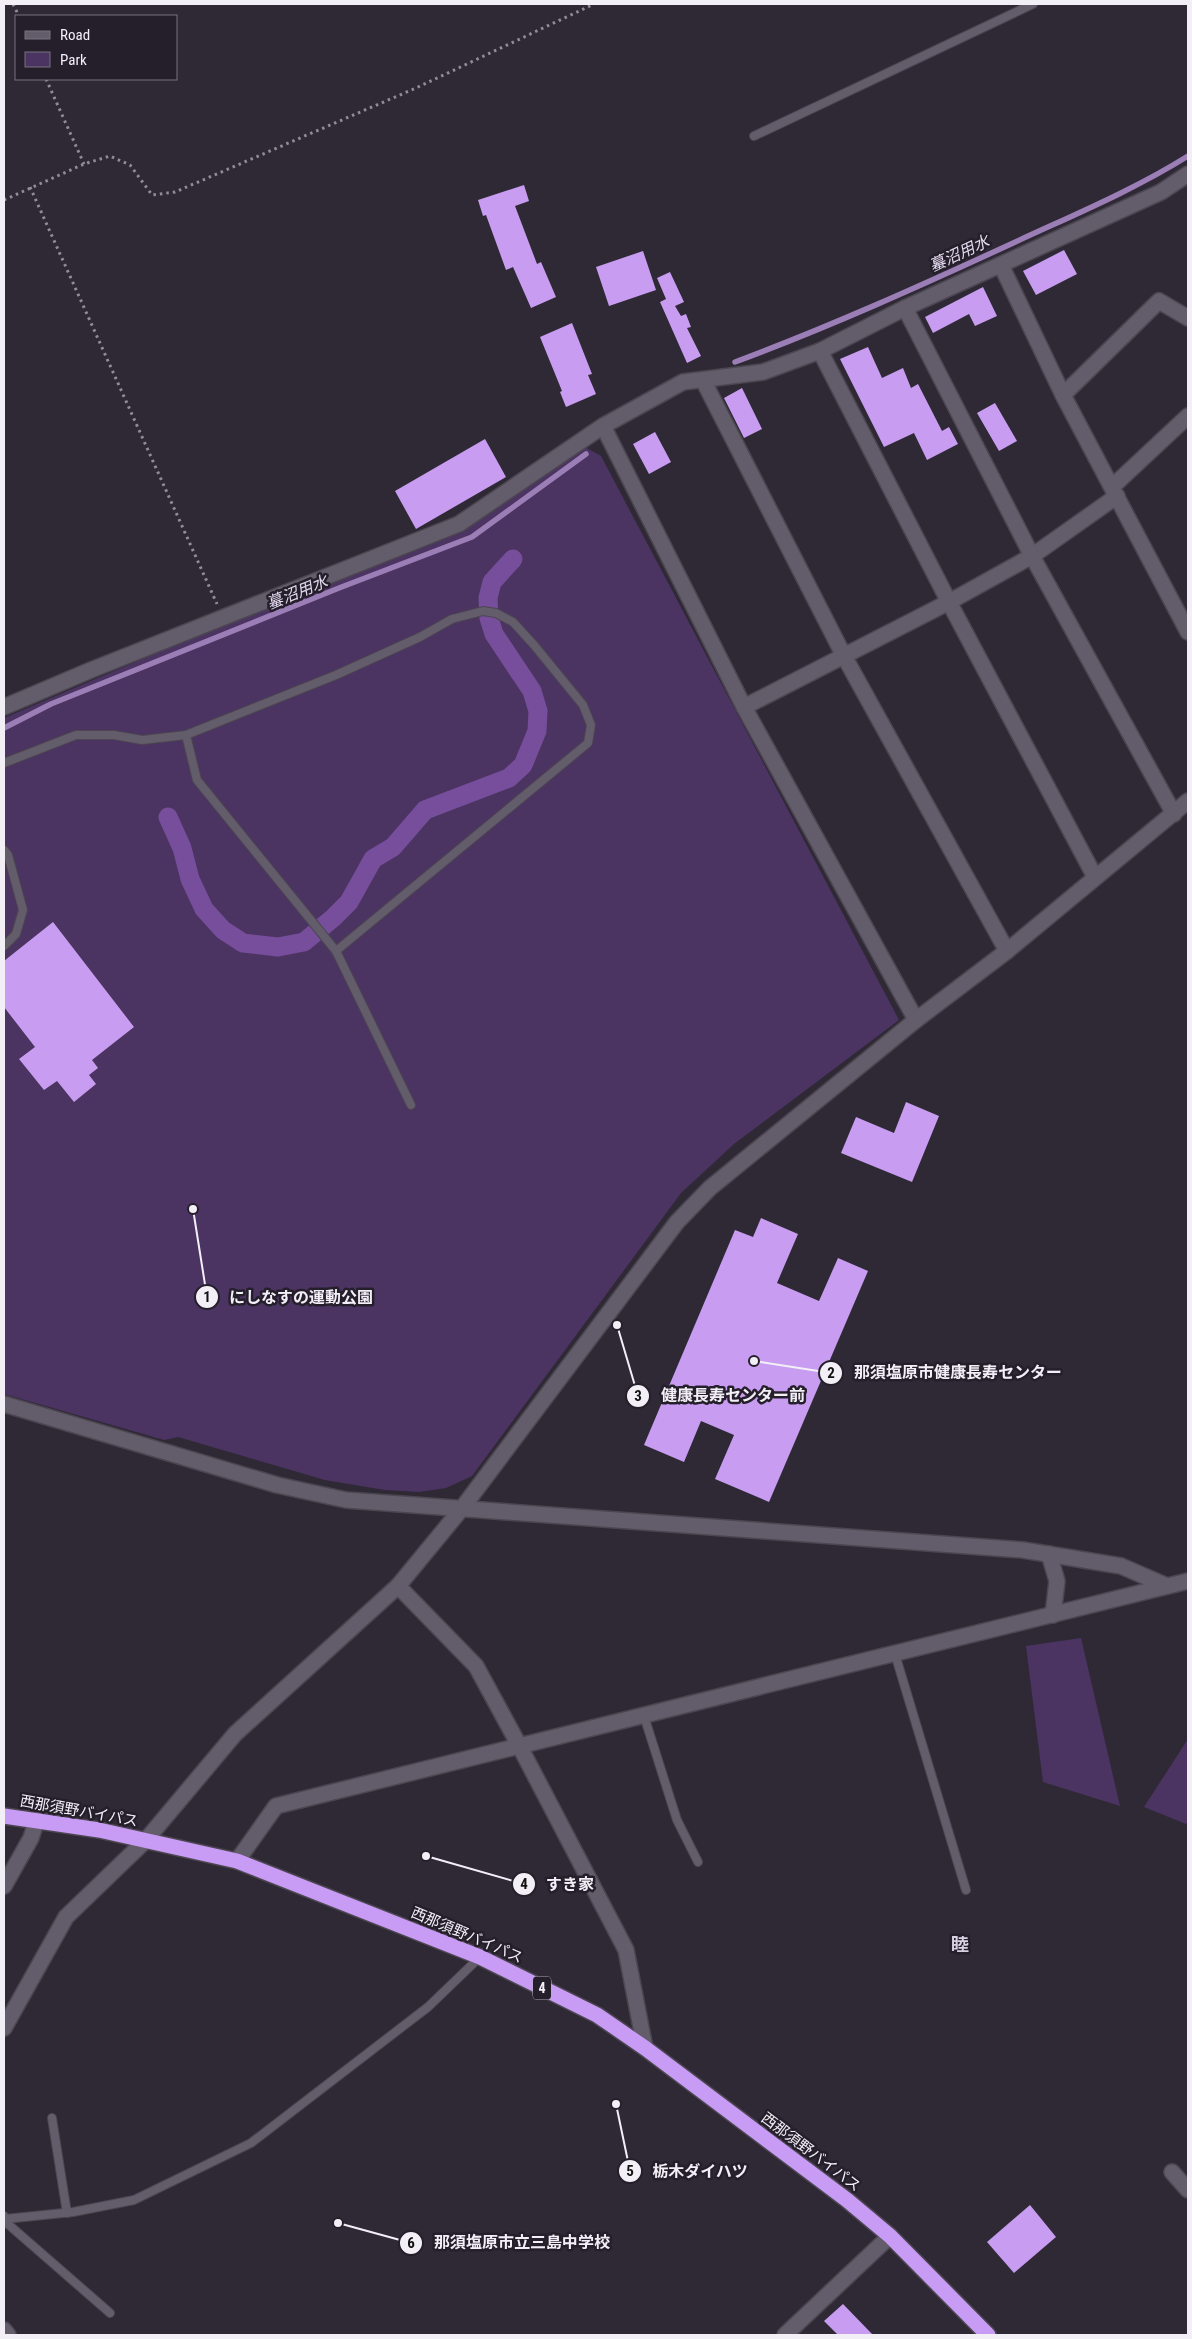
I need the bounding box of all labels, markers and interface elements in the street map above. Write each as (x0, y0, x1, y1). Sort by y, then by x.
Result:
legend (15, 15, 178, 80)
text: Road (60, 26, 90, 44)
text: Park (60, 51, 87, 69)
water label: 蟇沼用水 (926, 230, 994, 276)
water label: 蟇沼用水 (264, 571, 332, 613)
callout: にしなすの運動公園 (194, 1282, 383, 1313)
text: 1 (203, 1288, 211, 1306)
text: にしなすの運動公園 (229, 1288, 373, 1307)
callout: 那須塩原市健康長寿センター (819, 1357, 1072, 1388)
text: 那須塩原市健康長寿センター (854, 1363, 1062, 1382)
text: 2 (827, 1364, 835, 1382)
callout: 健康長寿センター前 (626, 1380, 815, 1411)
text: 健康長寿センター前 (661, 1386, 805, 1405)
text: 3 (634, 1387, 642, 1405)
street label: 西那須野バイパス (18, 1792, 140, 1830)
callout: すき家 (511, 1869, 604, 1900)
text: 4 (520, 1875, 528, 1893)
text: すき家 (546, 1875, 594, 1894)
street label: 西那須野バイパス (408, 1903, 526, 1967)
district label: 睦 (951, 1934, 969, 1955)
road number: 4 (533, 1976, 551, 2000)
street label: 西那須野バイパス (758, 2109, 864, 2195)
callout: 栃木ダイハツ (617, 2155, 758, 2186)
text: 5 (626, 2162, 634, 2180)
text: 栃木ダイハツ (652, 2162, 748, 2181)
callout: 那須塩原市立三島中学校 (399, 2227, 620, 2258)
text: 那須塩原市立三島中学校 (434, 2233, 610, 2252)
text: 6 (407, 2234, 415, 2252)

